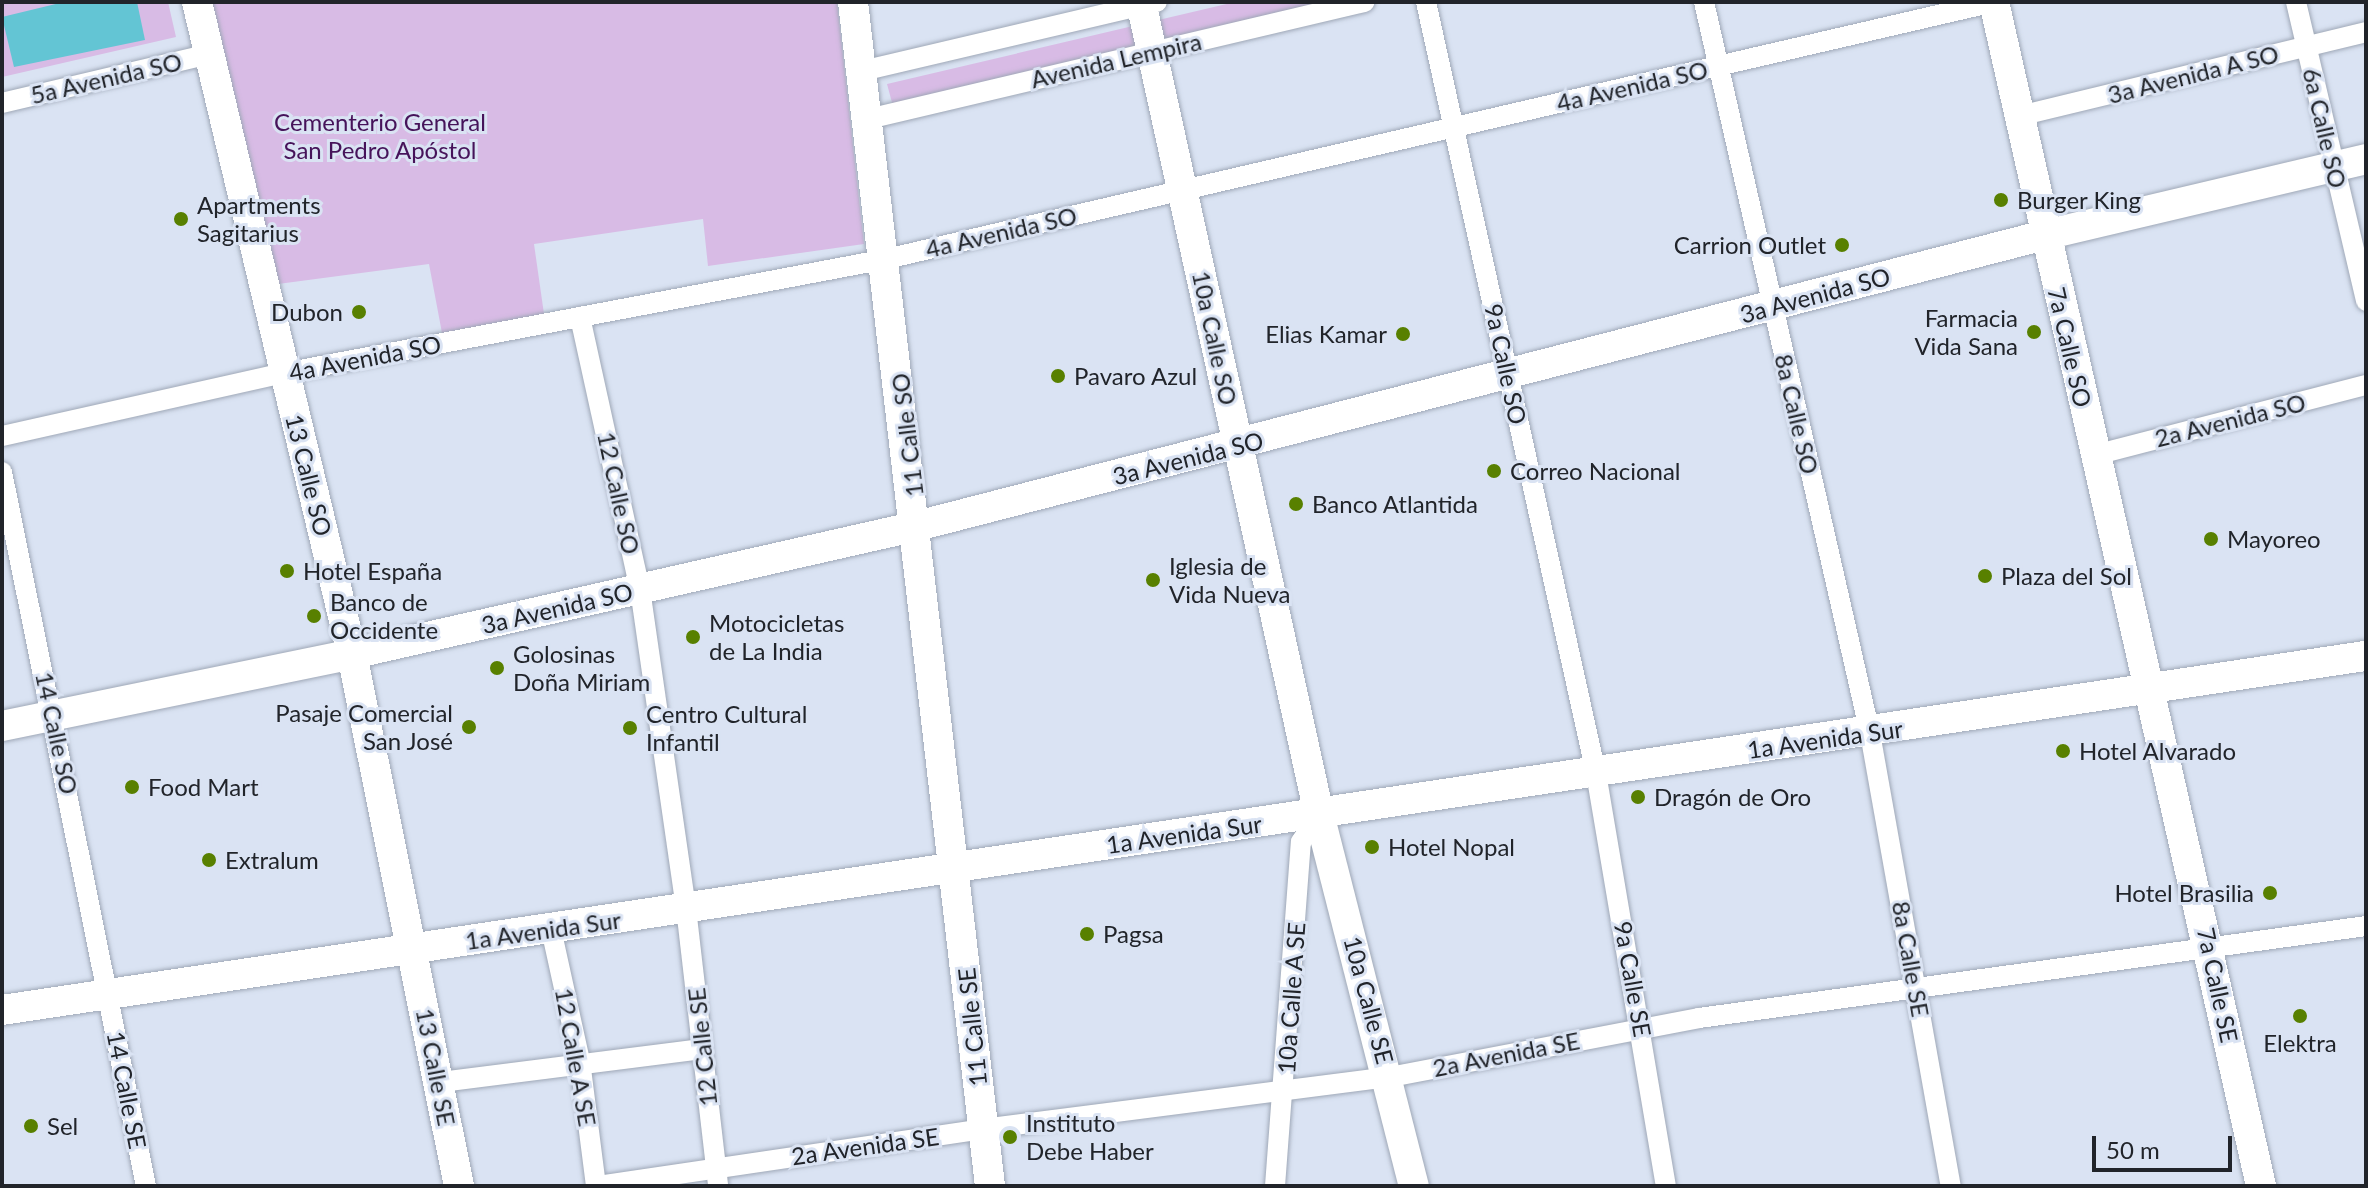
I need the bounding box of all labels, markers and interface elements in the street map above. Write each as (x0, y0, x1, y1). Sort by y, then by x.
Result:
street label: Avenida Lempira (1028, 26, 1204, 94)
street label: 3a Avenida A SO (2104, 39, 2282, 109)
street label: 5a Avenida SO (27, 47, 185, 109)
street label: 4a Avenida SO (1553, 55, 1711, 117)
street label: 6a Calle SO (2297, 65, 2353, 191)
park label: Cementerio General San Pedro Apóstol (274, 108, 486, 164)
place label: Burger King (2017, 186, 2141, 214)
place label: Apartments Sagitarius (197, 191, 321, 247)
marker: Burger King (1992, 191, 2010, 209)
street label: 4a Avenida SO (922, 201, 1080, 263)
marker: Apartments Sagitarius (172, 210, 190, 228)
place label: Carrion Outlet (1674, 231, 1826, 259)
marker: Carrion Outlet (1833, 236, 1851, 254)
street label: 3a Avenida SO (1736, 261, 1894, 329)
street label: 10a Calle SO (1187, 268, 1243, 408)
street label: 7a Calle SO (2042, 284, 2098, 410)
place label: Dubon (271, 298, 343, 326)
street label: 9a Calle SO (1479, 301, 1533, 427)
marker: Dubon (350, 303, 368, 321)
place label: Farmacia Vida Sana (1914, 304, 2018, 360)
place label: Elias Kamar (1265, 320, 1387, 348)
marker: Farmacia Vida Sana (2025, 323, 2043, 341)
marker: Elias Kamar (1394, 325, 1412, 343)
street label: 4a Avenida SO (286, 329, 444, 387)
street label: 8a Calle SO (1769, 351, 1825, 477)
place label: Pavaro Azul (1074, 362, 1198, 390)
marker: Pavaro Azul (1049, 367, 1067, 385)
street label: 11 Calle SO (885, 372, 929, 498)
street label: 2a Avenida SO (2151, 387, 2309, 453)
street label: 13 Calle SO (280, 411, 338, 539)
street label: 3a Avenida SO (1109, 425, 1267, 491)
street label: 12 Calle SO (592, 429, 646, 557)
place label: Correo Nacional (1510, 457, 1681, 485)
marker: Correo Nacional (1485, 462, 1503, 480)
place label: Banco Atlantida (1312, 490, 1479, 518)
marker: Banco Atlantida (1287, 495, 1305, 513)
place label: Mayoreo (2227, 525, 2321, 553)
marker: Mayoreo (2202, 530, 2220, 548)
place label: Iglesia de Vida Nueva (1169, 552, 1290, 608)
place label: Hotel España (303, 557, 442, 585)
marker: Hotel España (278, 562, 296, 580)
place label: Plaza del Sol (2001, 562, 2132, 590)
marker: Plaza del Sol (1976, 567, 1994, 585)
marker: Iglesia de Vida Nueva (1144, 571, 1162, 589)
street label: 3a Avenida SO (478, 577, 636, 639)
place label: Banco de Occidente (330, 588, 438, 644)
marker: Banco de Occidente (305, 607, 323, 625)
place label: Motocicletas de La India (709, 609, 844, 665)
marker: Motocicletas de La India (684, 628, 702, 646)
place label: Golosinas Doña Miriam (513, 640, 650, 696)
marker: Golosinas Doña Miriam (488, 659, 506, 677)
street label: 14 Calle SO (30, 669, 84, 797)
place label: Pasaje Comercial San José (275, 699, 453, 755)
place label: Centro Cultural Infantil (646, 700, 807, 756)
street label: 1a Avenida Sur (1745, 714, 1905, 764)
marker: Pasaje Comercial San José (460, 718, 478, 736)
marker: Centro Cultural Infantil (621, 719, 639, 737)
place label: Hotel Alvarado (2079, 737, 2237, 765)
marker: Hotel Alvarado (2054, 742, 2072, 760)
place label: Food Mart (148, 773, 259, 801)
marker: Food Mart (123, 778, 141, 796)
place label: Dragón de Oro (1654, 783, 1811, 811)
marker: Dragón de Oro (1629, 788, 1647, 806)
street label: 1a Avenida Sur (1104, 809, 1264, 859)
place label: Hotel Nopal (1388, 833, 1515, 861)
marker: Hotel Nopal (1363, 838, 1381, 856)
place label: Extralum (225, 846, 319, 874)
marker: Extralum (200, 851, 218, 869)
place label: Hotel Brasilia (2114, 879, 2254, 907)
marker: Hotel Brasilia (2261, 884, 2279, 902)
street label: 8a Calle SE (1887, 899, 1935, 1019)
street label: 1a Avenida Sur (463, 905, 623, 955)
street label: 9a Calle SE (1609, 919, 1657, 1039)
place label: Pagsa (1103, 920, 1164, 948)
street label: 10a Calle A SE (1271, 921, 1311, 1075)
marker: Pagsa (1078, 925, 1096, 943)
street label: 7a Calle SE (2192, 925, 2244, 1045)
street label: 10a Calle SE (1338, 933, 1400, 1067)
street label: 11 Calle SE (951, 966, 993, 1088)
street label: 12 Calle A SE (550, 985, 602, 1129)
street label: 12 Calle SE (681, 986, 723, 1108)
street label: 13 Calle SE (411, 1006, 461, 1128)
marker: Elektra (2291, 1007, 2309, 1025)
street label: 2a Avenida SE (1430, 1026, 1582, 1082)
street label: 14 Calle SE (102, 1029, 152, 1151)
place label: Elektra (2263, 1029, 2337, 1057)
place label: Instituto Debe Haber (1026, 1109, 1154, 1165)
place label: Sel (47, 1112, 78, 1140)
marker: Sel (22, 1117, 40, 1135)
scale bar (2096, 1120, 2236, 1170)
street label: 2a Avenida SE (789, 1121, 941, 1171)
marker: Instituto Debe Haber (1001, 1128, 1019, 1146)
text: 50 m (2106, 1135, 2160, 1164)

